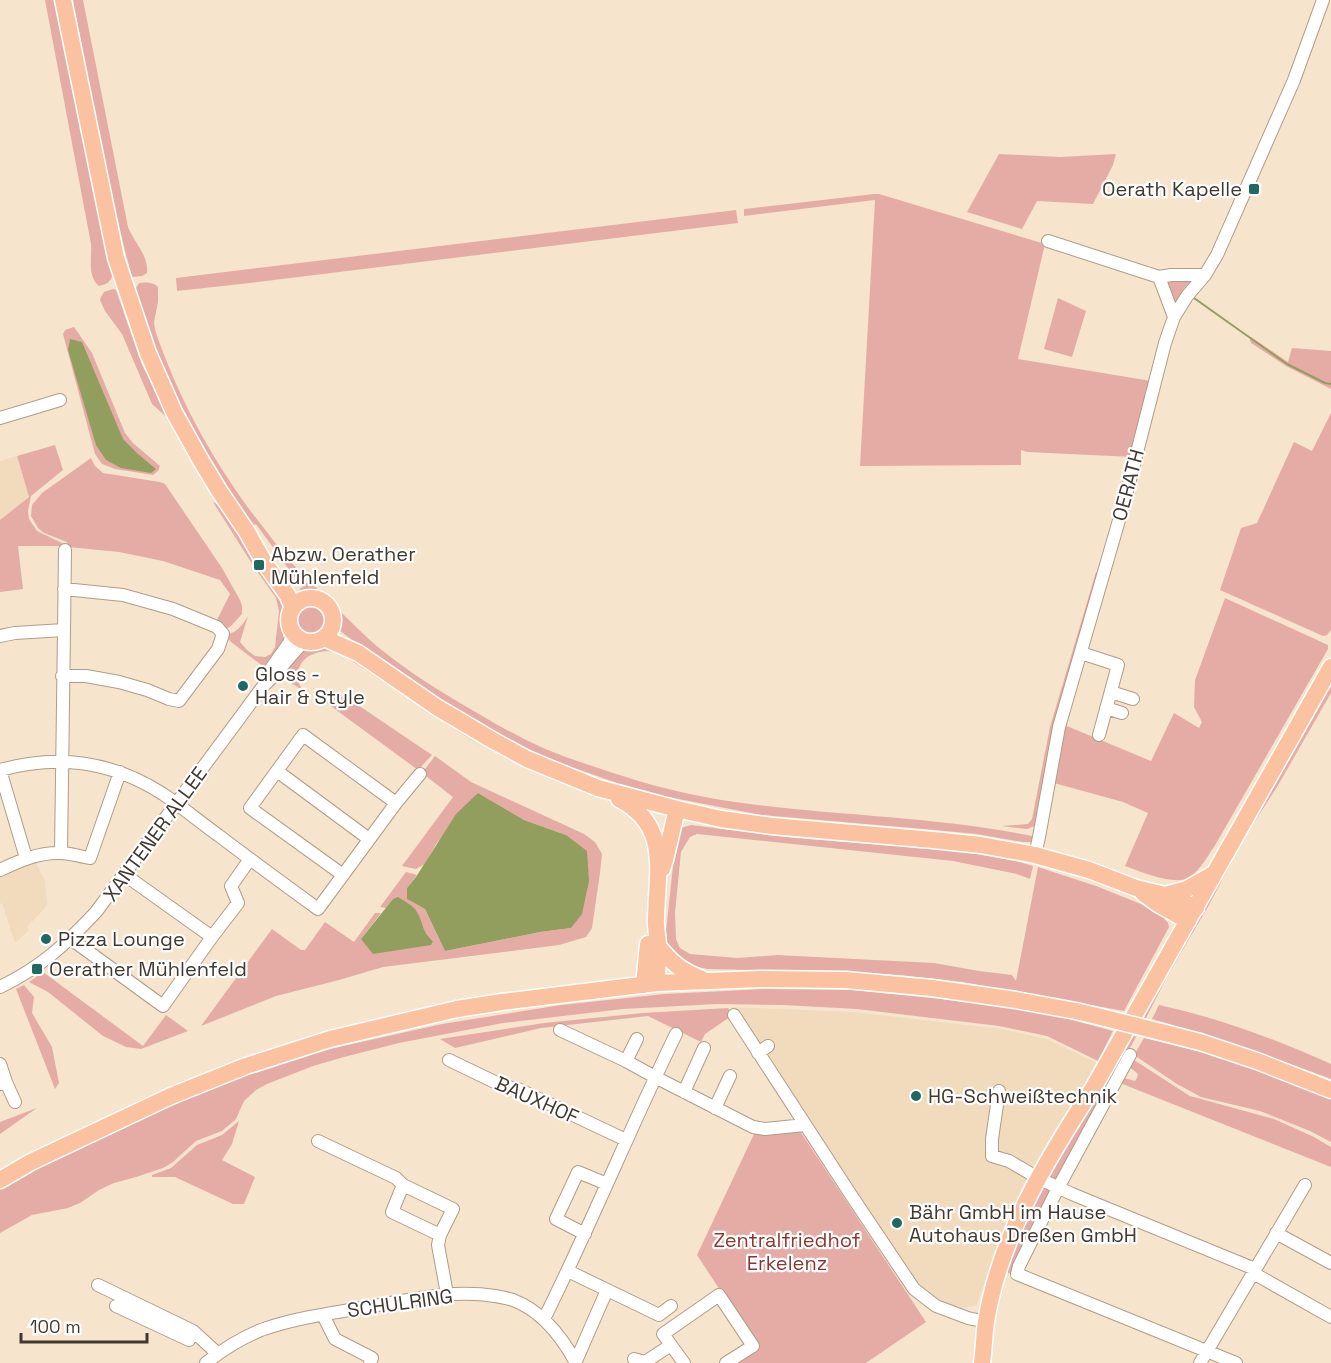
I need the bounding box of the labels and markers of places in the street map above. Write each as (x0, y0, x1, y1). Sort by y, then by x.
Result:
place label: Oerath Kapelle (1102, 176, 1242, 202)
marker: Oerath Kapelle (1247, 182, 1261, 196)
place label: Abzw. Oerather Mühlenfeld (271, 541, 416, 590)
marker: Abzw. Oerather Mühlenfeld (252, 558, 266, 572)
place label: Gloss - Hair & Style (255, 661, 365, 710)
marker: Gloss - Hair & Style (236, 679, 250, 693)
place label: Pizza Lounge (58, 926, 185, 952)
marker: Pizza Lounge (39, 932, 53, 946)
place label: Oerather Mühlenfeld (49, 956, 247, 982)
marker: Oerather Mühlenfeld (30, 962, 44, 976)
place label: HG-Schweißtechnik (928, 1083, 1118, 1109)
marker: HG-Schweißtechnik (909, 1089, 923, 1103)
place label: Bähr GmbH im Hause Autohaus Dreßen GmbH (909, 1199, 1137, 1248)
marker: Bähr GmbH im Hause Autohaus Dreßen GmbH (890, 1216, 904, 1230)

